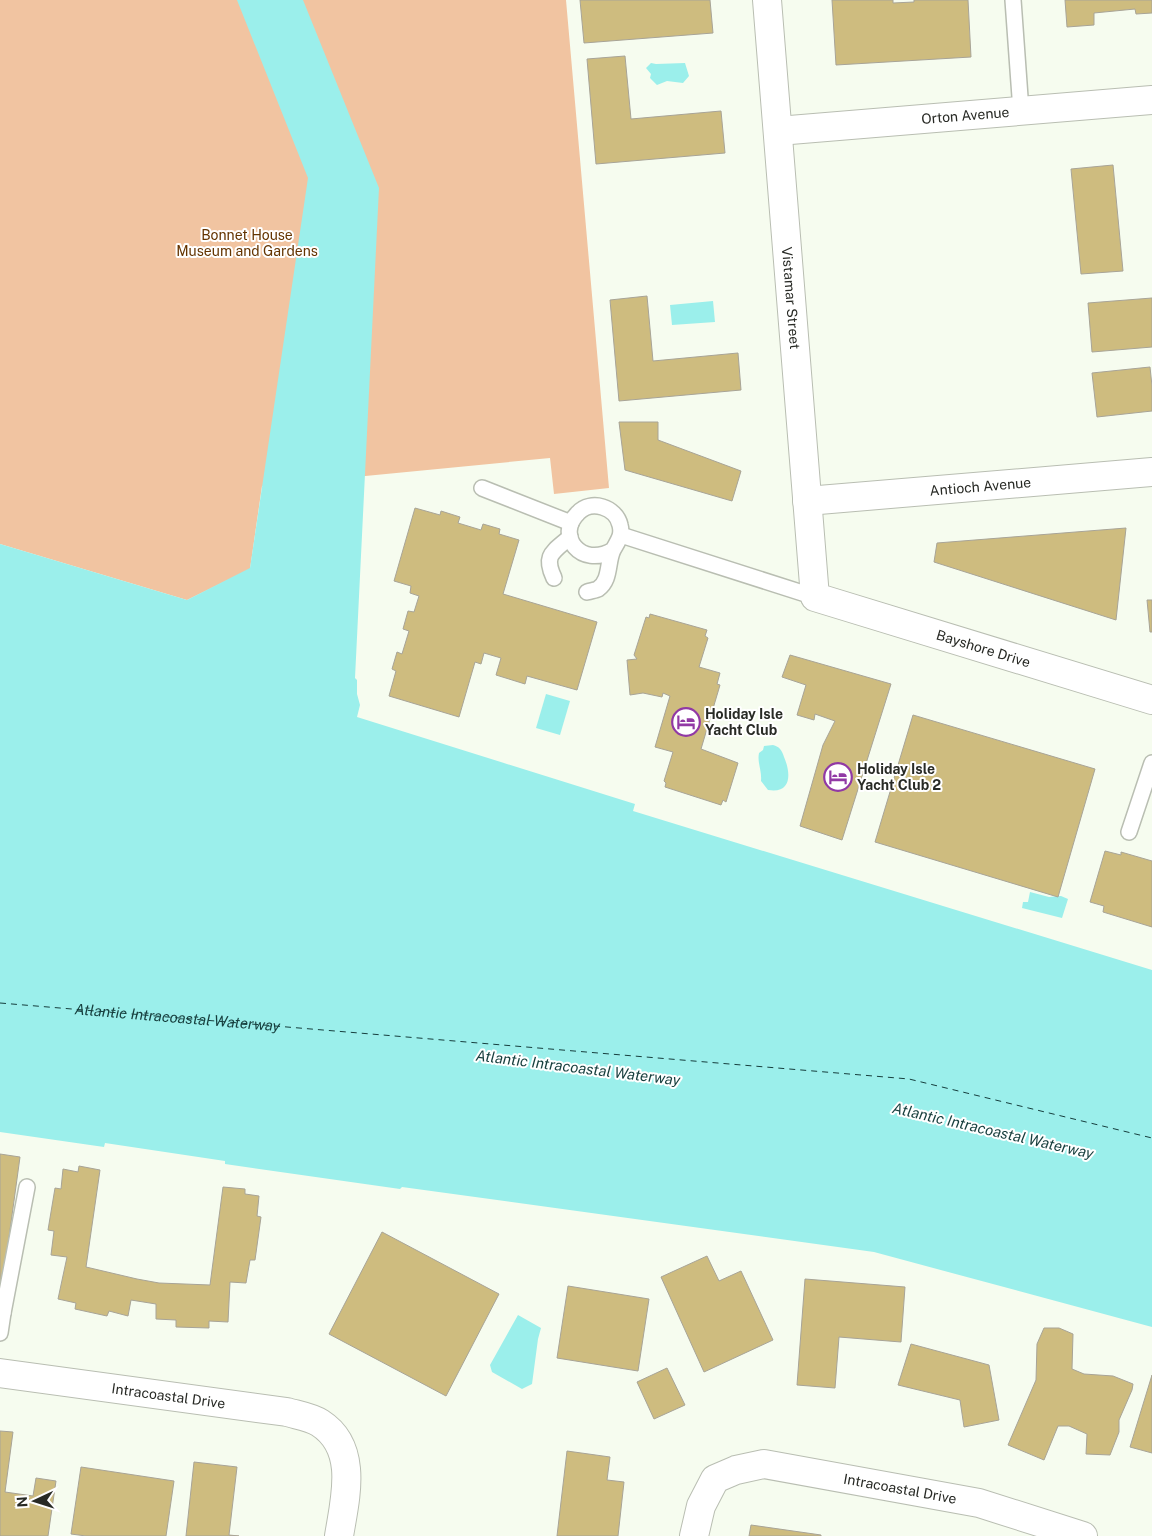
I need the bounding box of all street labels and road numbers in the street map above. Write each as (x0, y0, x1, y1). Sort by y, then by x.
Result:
street label: Orton Avenue (921, 104, 1010, 127)
street label: Vistamar Street (779, 246, 803, 350)
street label: Antioch Avenue (929, 474, 1032, 499)
street label: Bayshore Drive (934, 627, 1032, 670)
street label: Intracoastal Drive (111, 1380, 226, 1412)
street label: Intracoastal Drive (842, 1471, 958, 1507)

